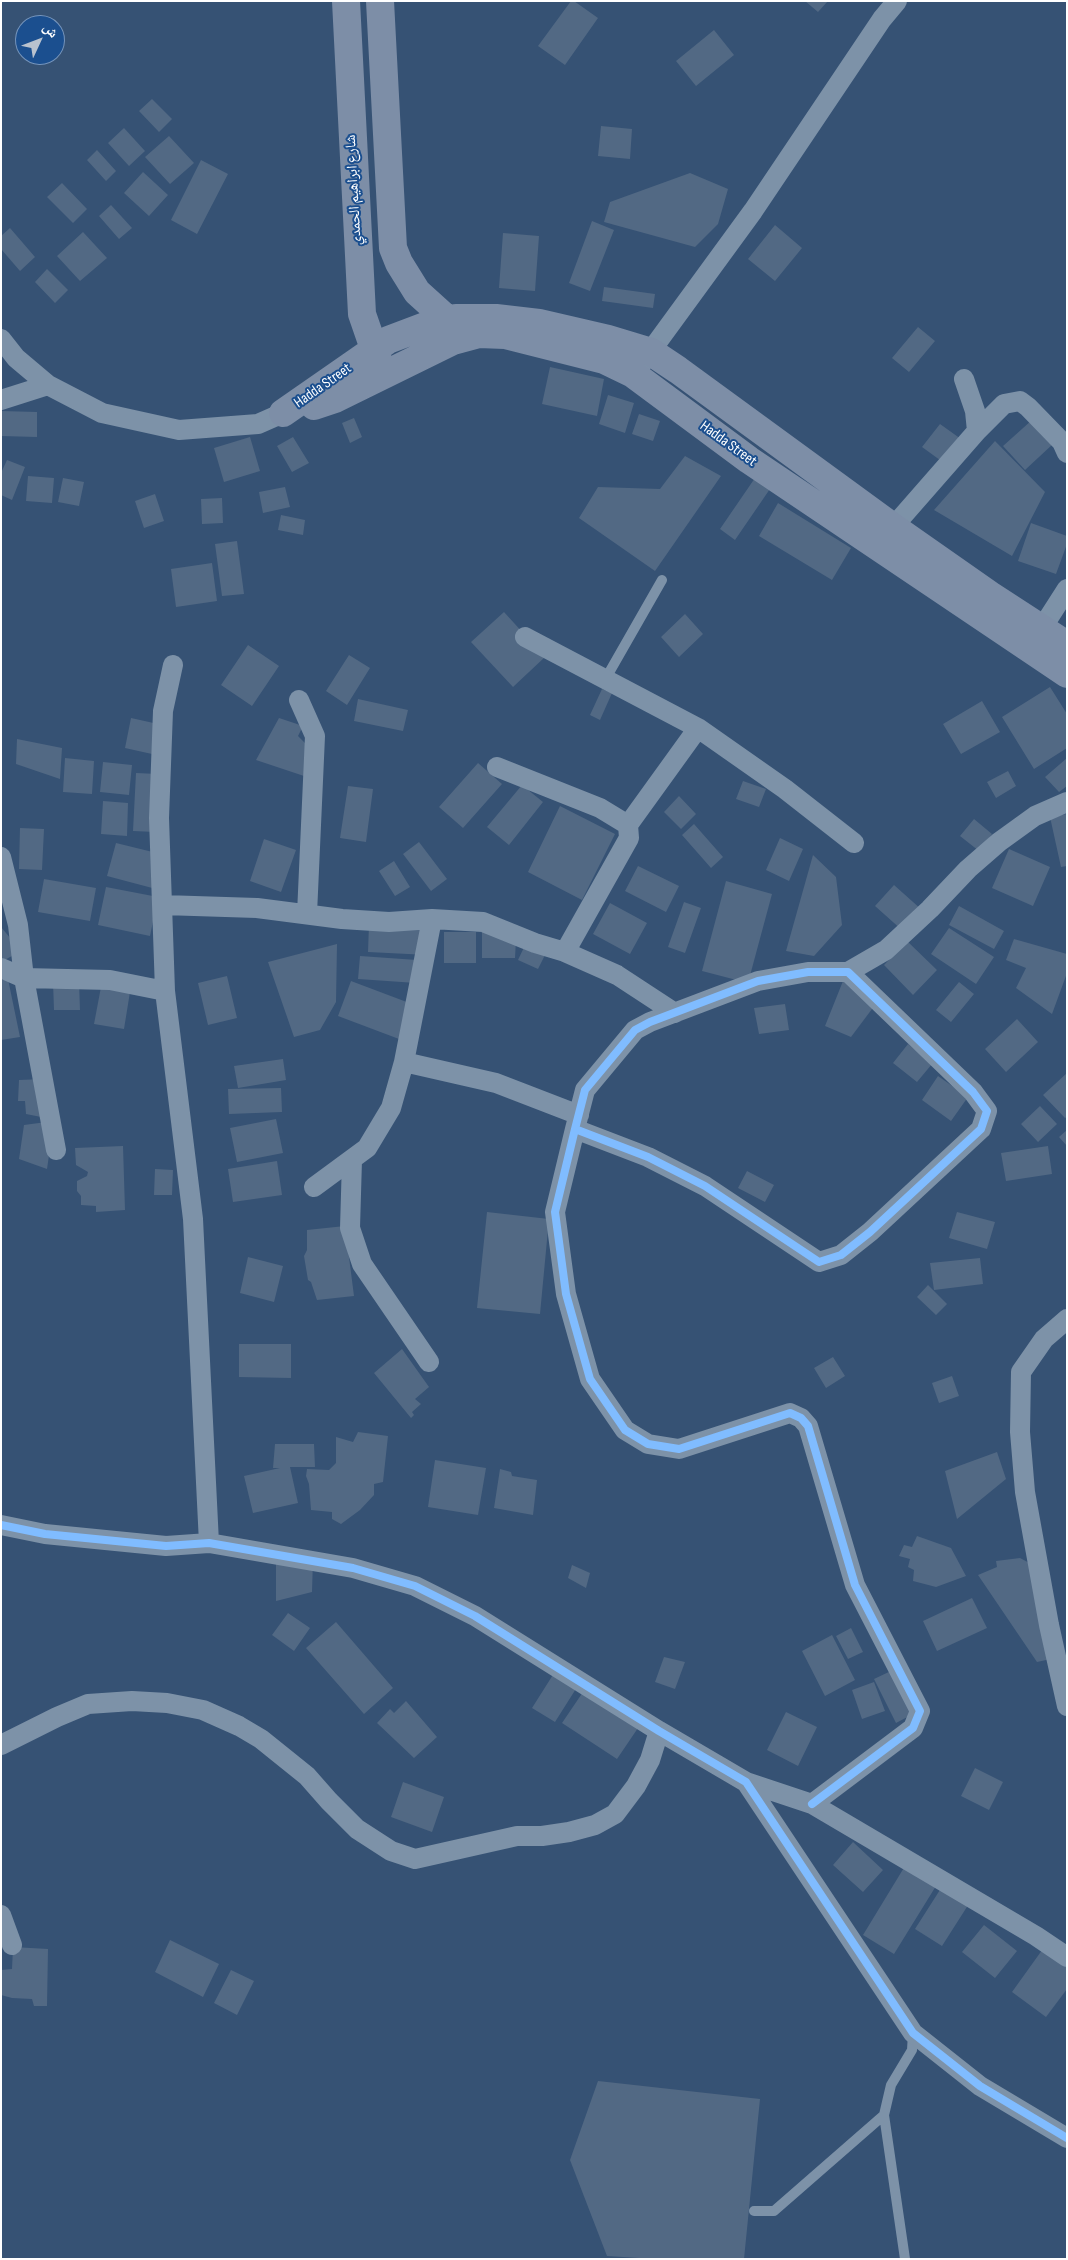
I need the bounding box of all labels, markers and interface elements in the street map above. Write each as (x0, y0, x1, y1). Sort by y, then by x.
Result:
north arrow (15, 15, 65, 65)
text: ش (39, 19, 62, 41)
street label: شارع ابراهيم الحمدي (342, 134, 366, 246)
street label: Hadda Street (291, 360, 355, 412)
street label: Hadda Street (696, 417, 760, 471)

